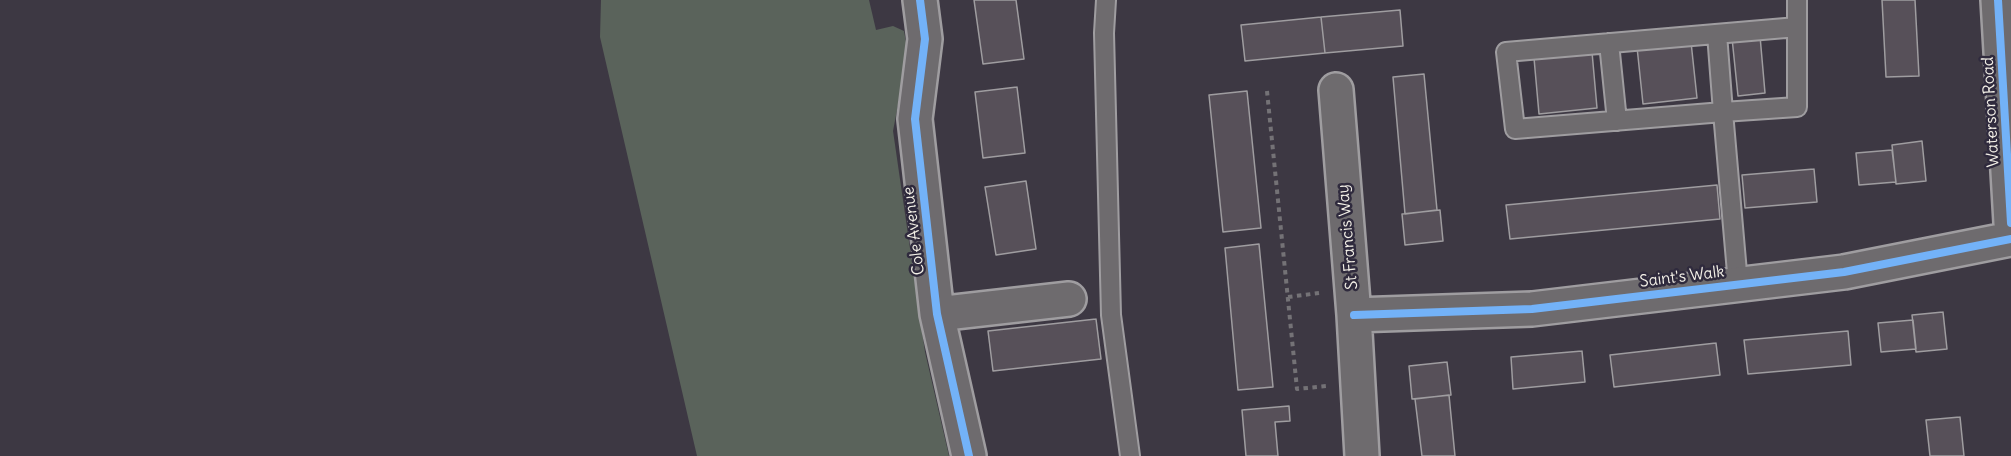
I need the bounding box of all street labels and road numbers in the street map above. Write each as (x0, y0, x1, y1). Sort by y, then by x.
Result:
street label: Waterson Road (1979, 56, 2003, 168)
street label: St Francis Way (1334, 183, 1362, 291)
street label: Cole Avenue (899, 186, 929, 276)
street label: Saint's Walk (1639, 262, 1725, 292)

